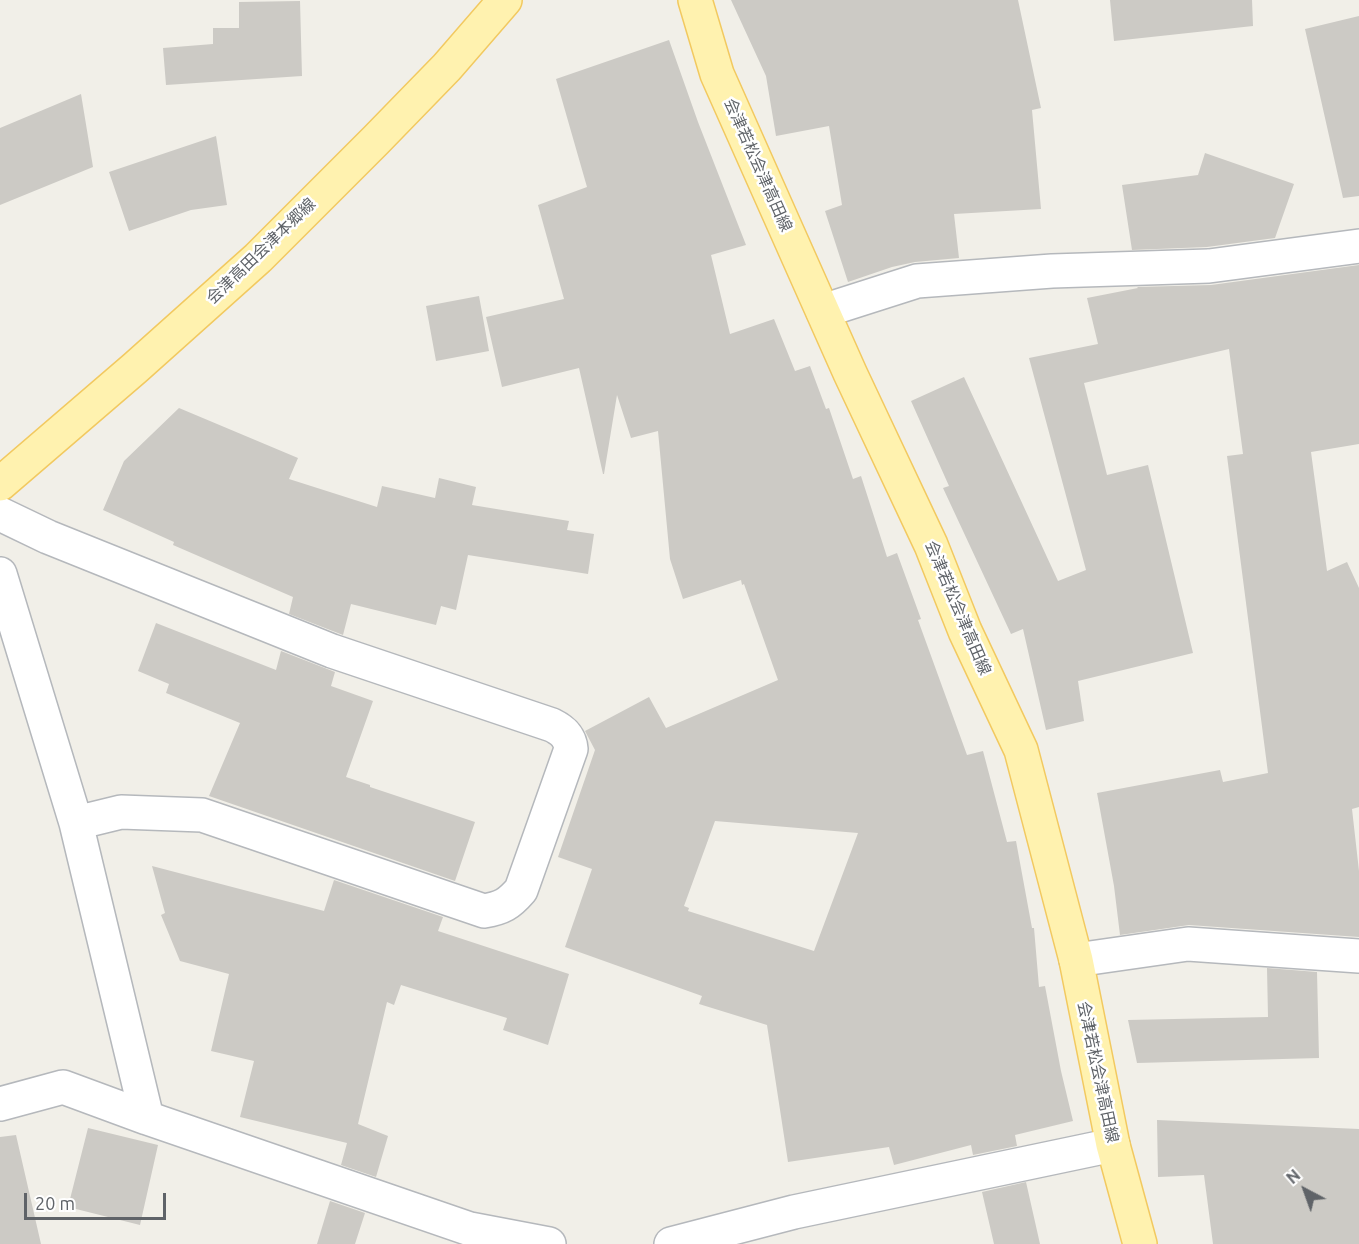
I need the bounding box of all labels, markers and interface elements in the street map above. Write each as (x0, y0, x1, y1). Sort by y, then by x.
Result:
street label: 会津若松会津高田線 (720, 95, 796, 235)
street label: 会津高田会津本郷線 (203, 194, 319, 308)
street label: 会津若松会津高田線 (921, 538, 995, 678)
street label: 会津若松会津高田線 (1074, 1000, 1122, 1144)
north arrow (1275, 1160, 1335, 1220)
text: N (1283, 1166, 1304, 1187)
scale bar (27, 1181, 170, 1219)
text: 20 m (35, 1193, 75, 1213)

